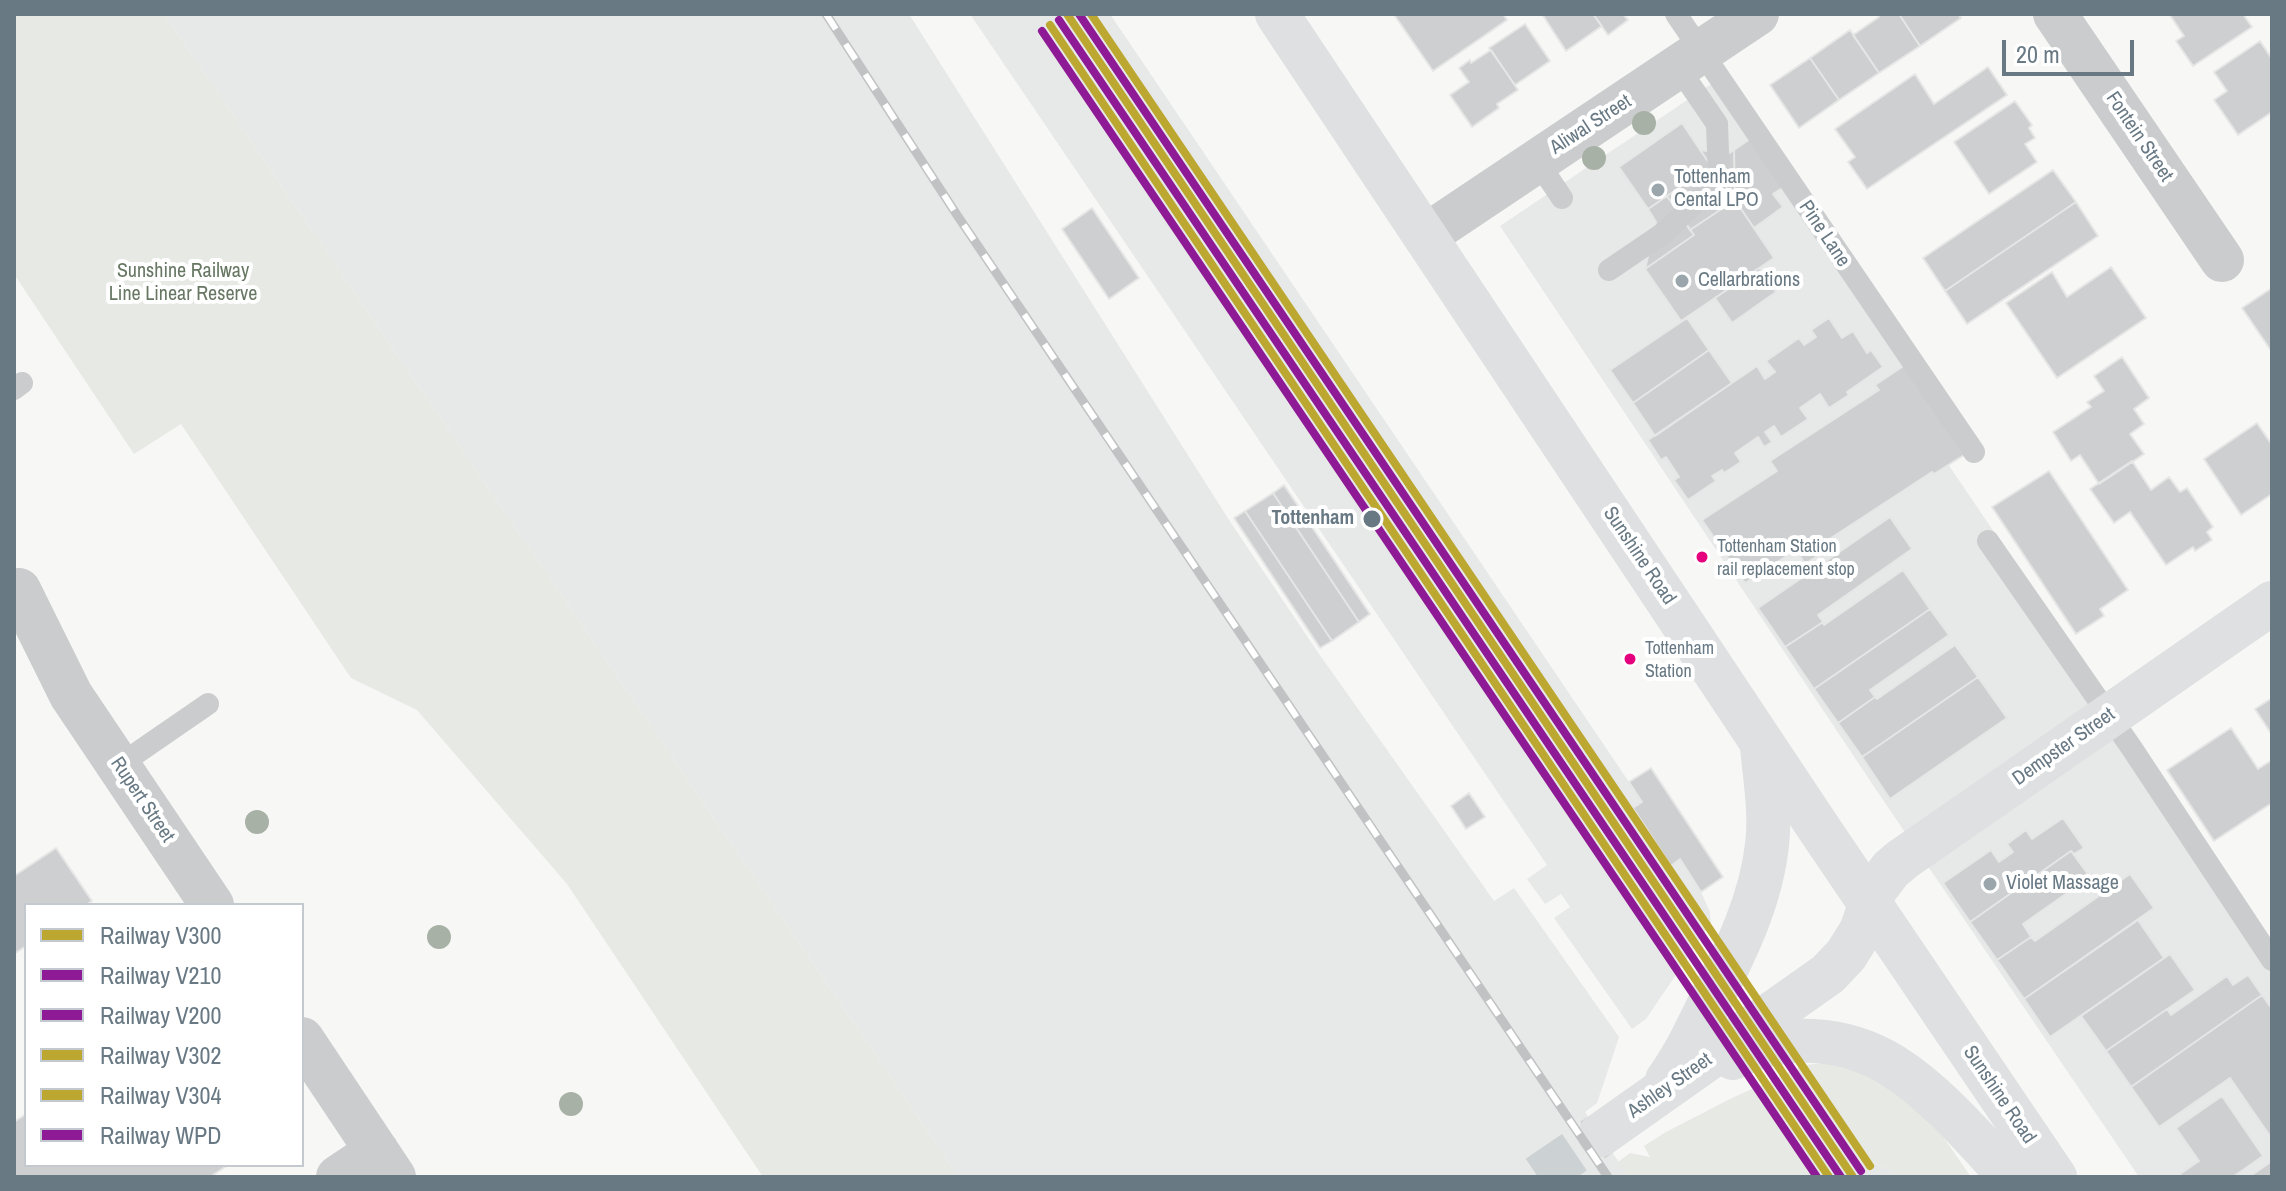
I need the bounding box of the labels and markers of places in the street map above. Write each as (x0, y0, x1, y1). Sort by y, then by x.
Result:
place label: Tottenham Cental LPO (1674, 166, 1759, 213)
marker: Tottenham Cental LPO (1649, 181, 1667, 199)
place label: Cellarbrations (1698, 269, 1800, 293)
marker: Cellarbrations (1673, 272, 1691, 290)
place label: Tottenham (1271, 507, 1354, 531)
marker: Tottenham (1361, 508, 1383, 530)
place label: Tottenham Station rail replacement stop (1717, 536, 1855, 578)
marker: Tottenham Station rail replacement stop (1694, 549, 1710, 565)
place label: Tottenham Station (1645, 638, 1714, 680)
marker: Tottenham Station (1622, 651, 1638, 667)
place label: Violet Massage (2006, 872, 2119, 896)
marker: Violet Massage (1981, 875, 1999, 893)

